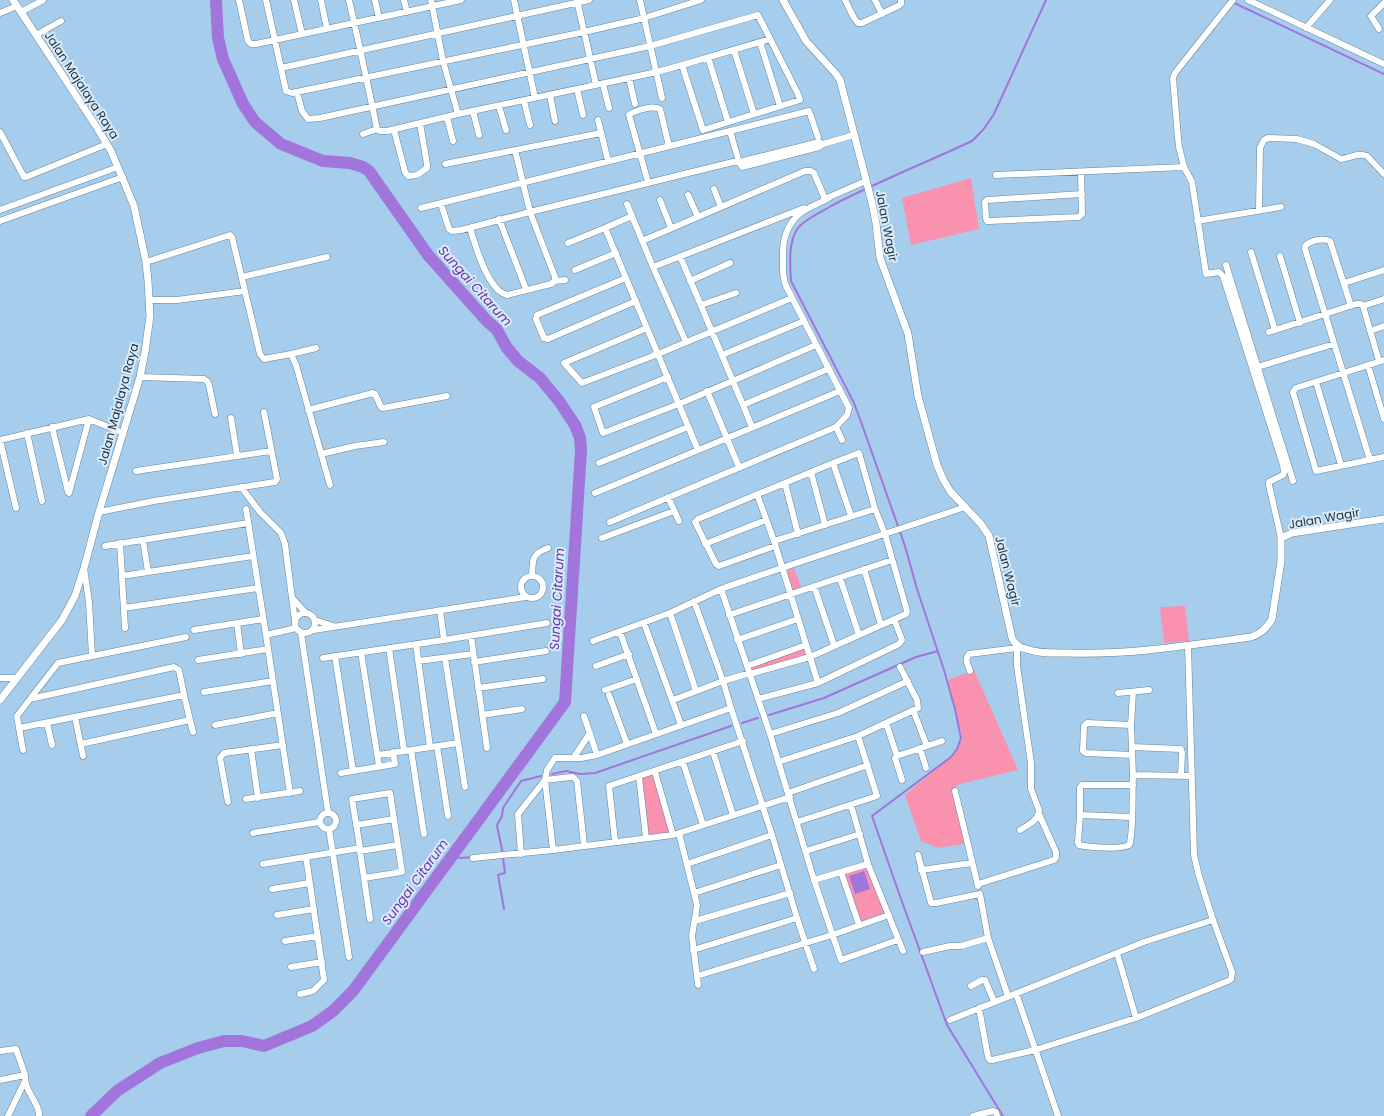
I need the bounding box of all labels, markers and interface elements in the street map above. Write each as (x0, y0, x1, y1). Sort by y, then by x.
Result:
street label: Jalan Majalaya Raya (41, 28, 123, 142)
street label: Jalan Wagir (872, 189, 902, 263)
water label: Sungai Citarum (434, 242, 516, 330)
street label: Jalan Majalaya Raya (94, 341, 142, 467)
street label: Jalan Wagir (1287, 503, 1361, 533)
street label: Jalan Wagir (991, 534, 1025, 608)
water label: Sungai Citarum (545, 547, 569, 651)
water label: Sungai Citarum (377, 835, 453, 929)

